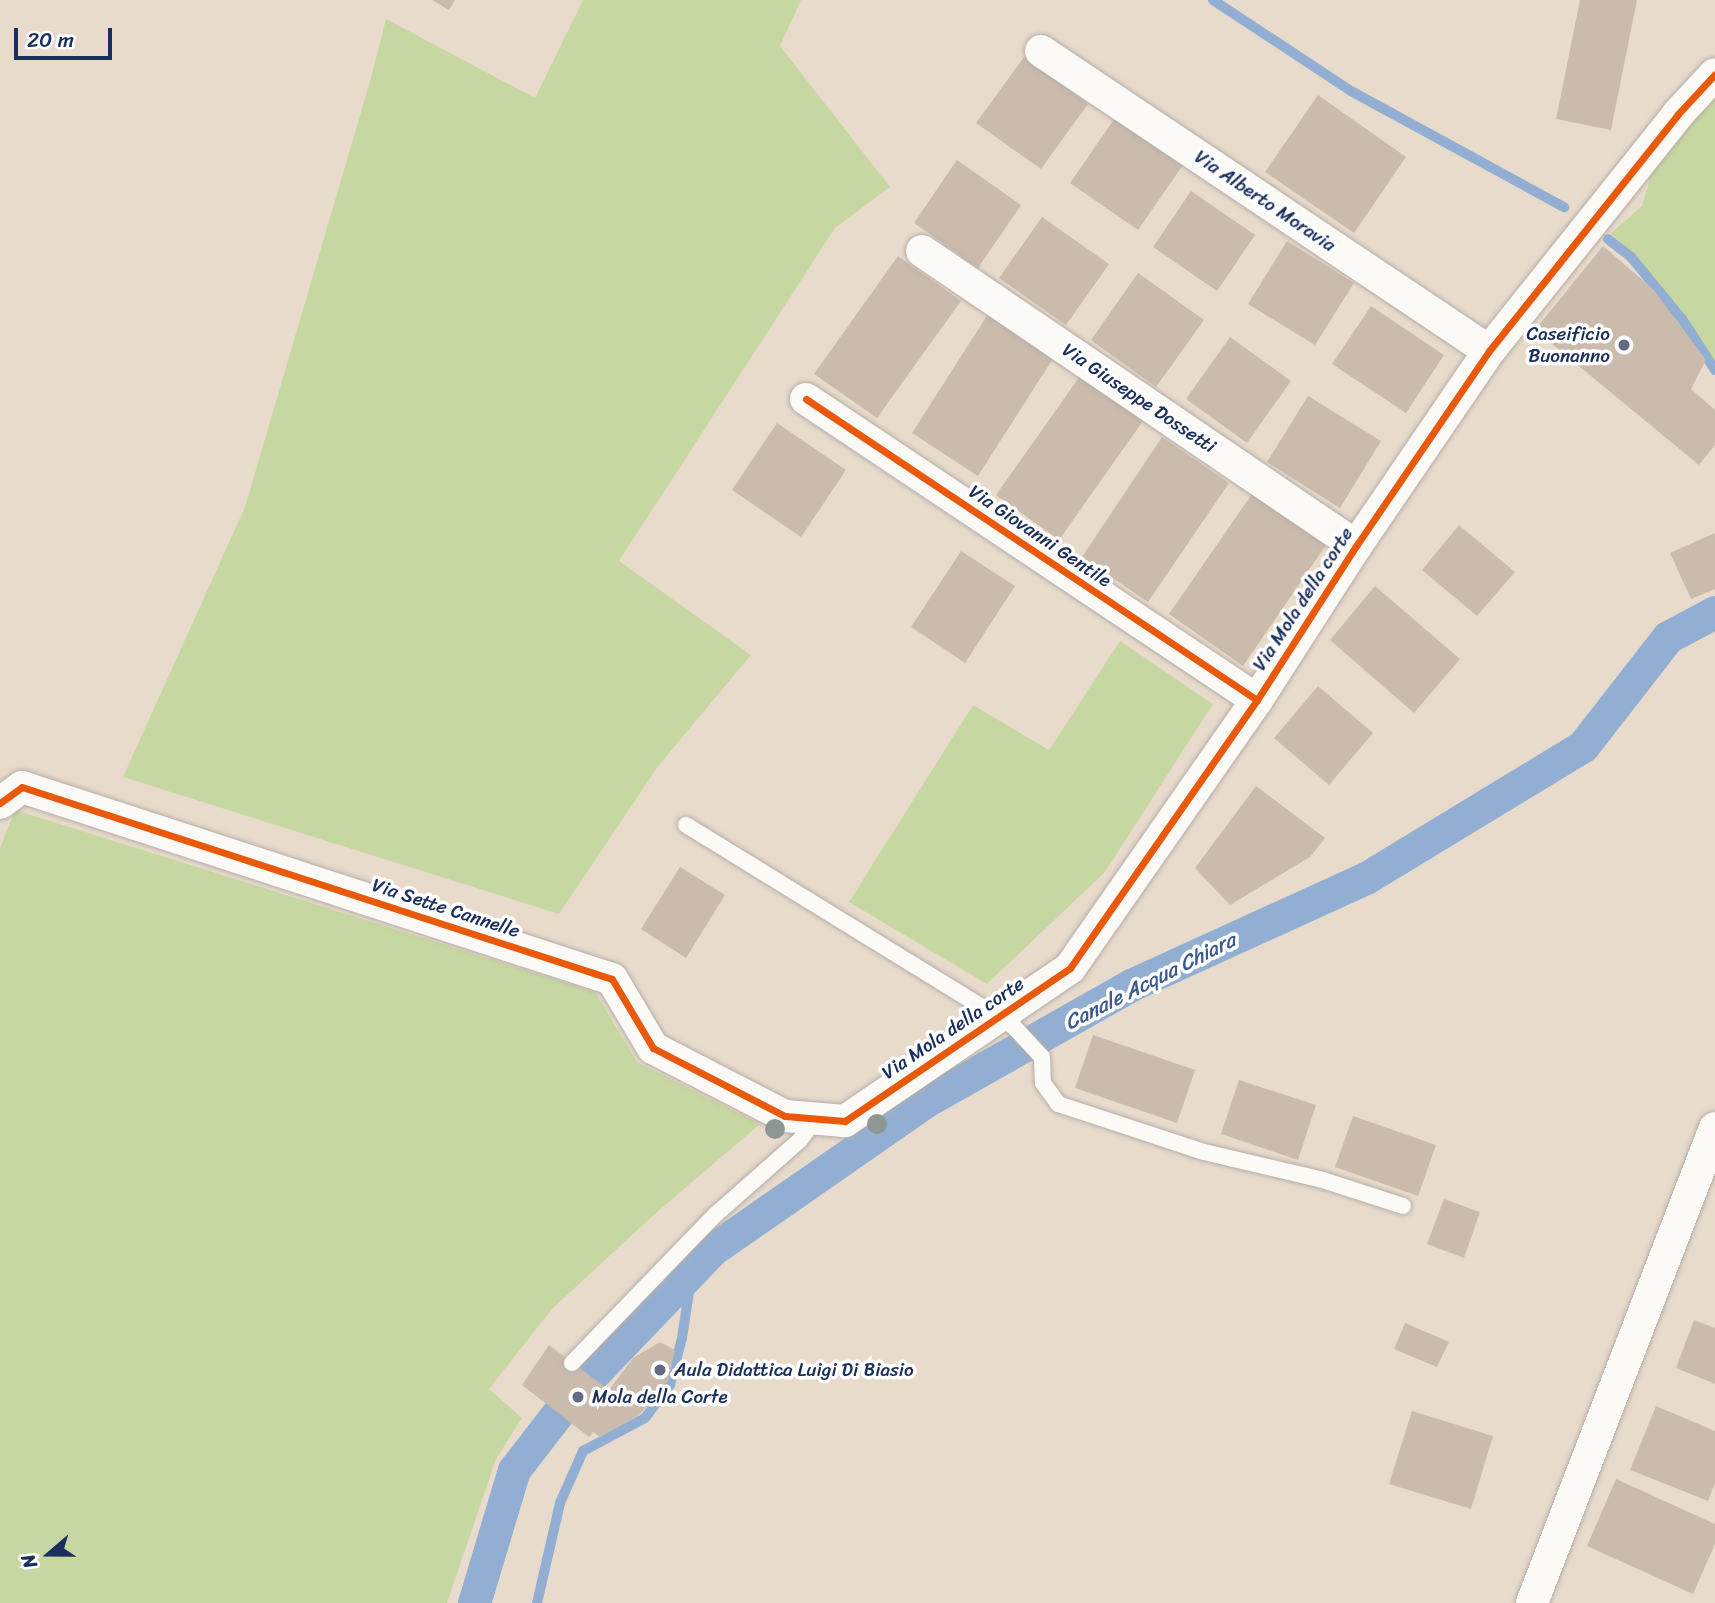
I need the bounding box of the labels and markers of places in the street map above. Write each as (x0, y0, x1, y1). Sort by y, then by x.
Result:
place label: Caseificio Buonanno (1526, 323, 1610, 367)
marker: Caseificio Buonanno (1616, 337, 1632, 353)
place label: Aula Didattica Luigi Di Biasio (674, 1359, 914, 1381)
marker: Aula Didattica Luigi Di Biasio (652, 1362, 668, 1378)
place label: Mola della Corte (592, 1386, 730, 1408)
marker: Mola della Corte (570, 1389, 586, 1405)

